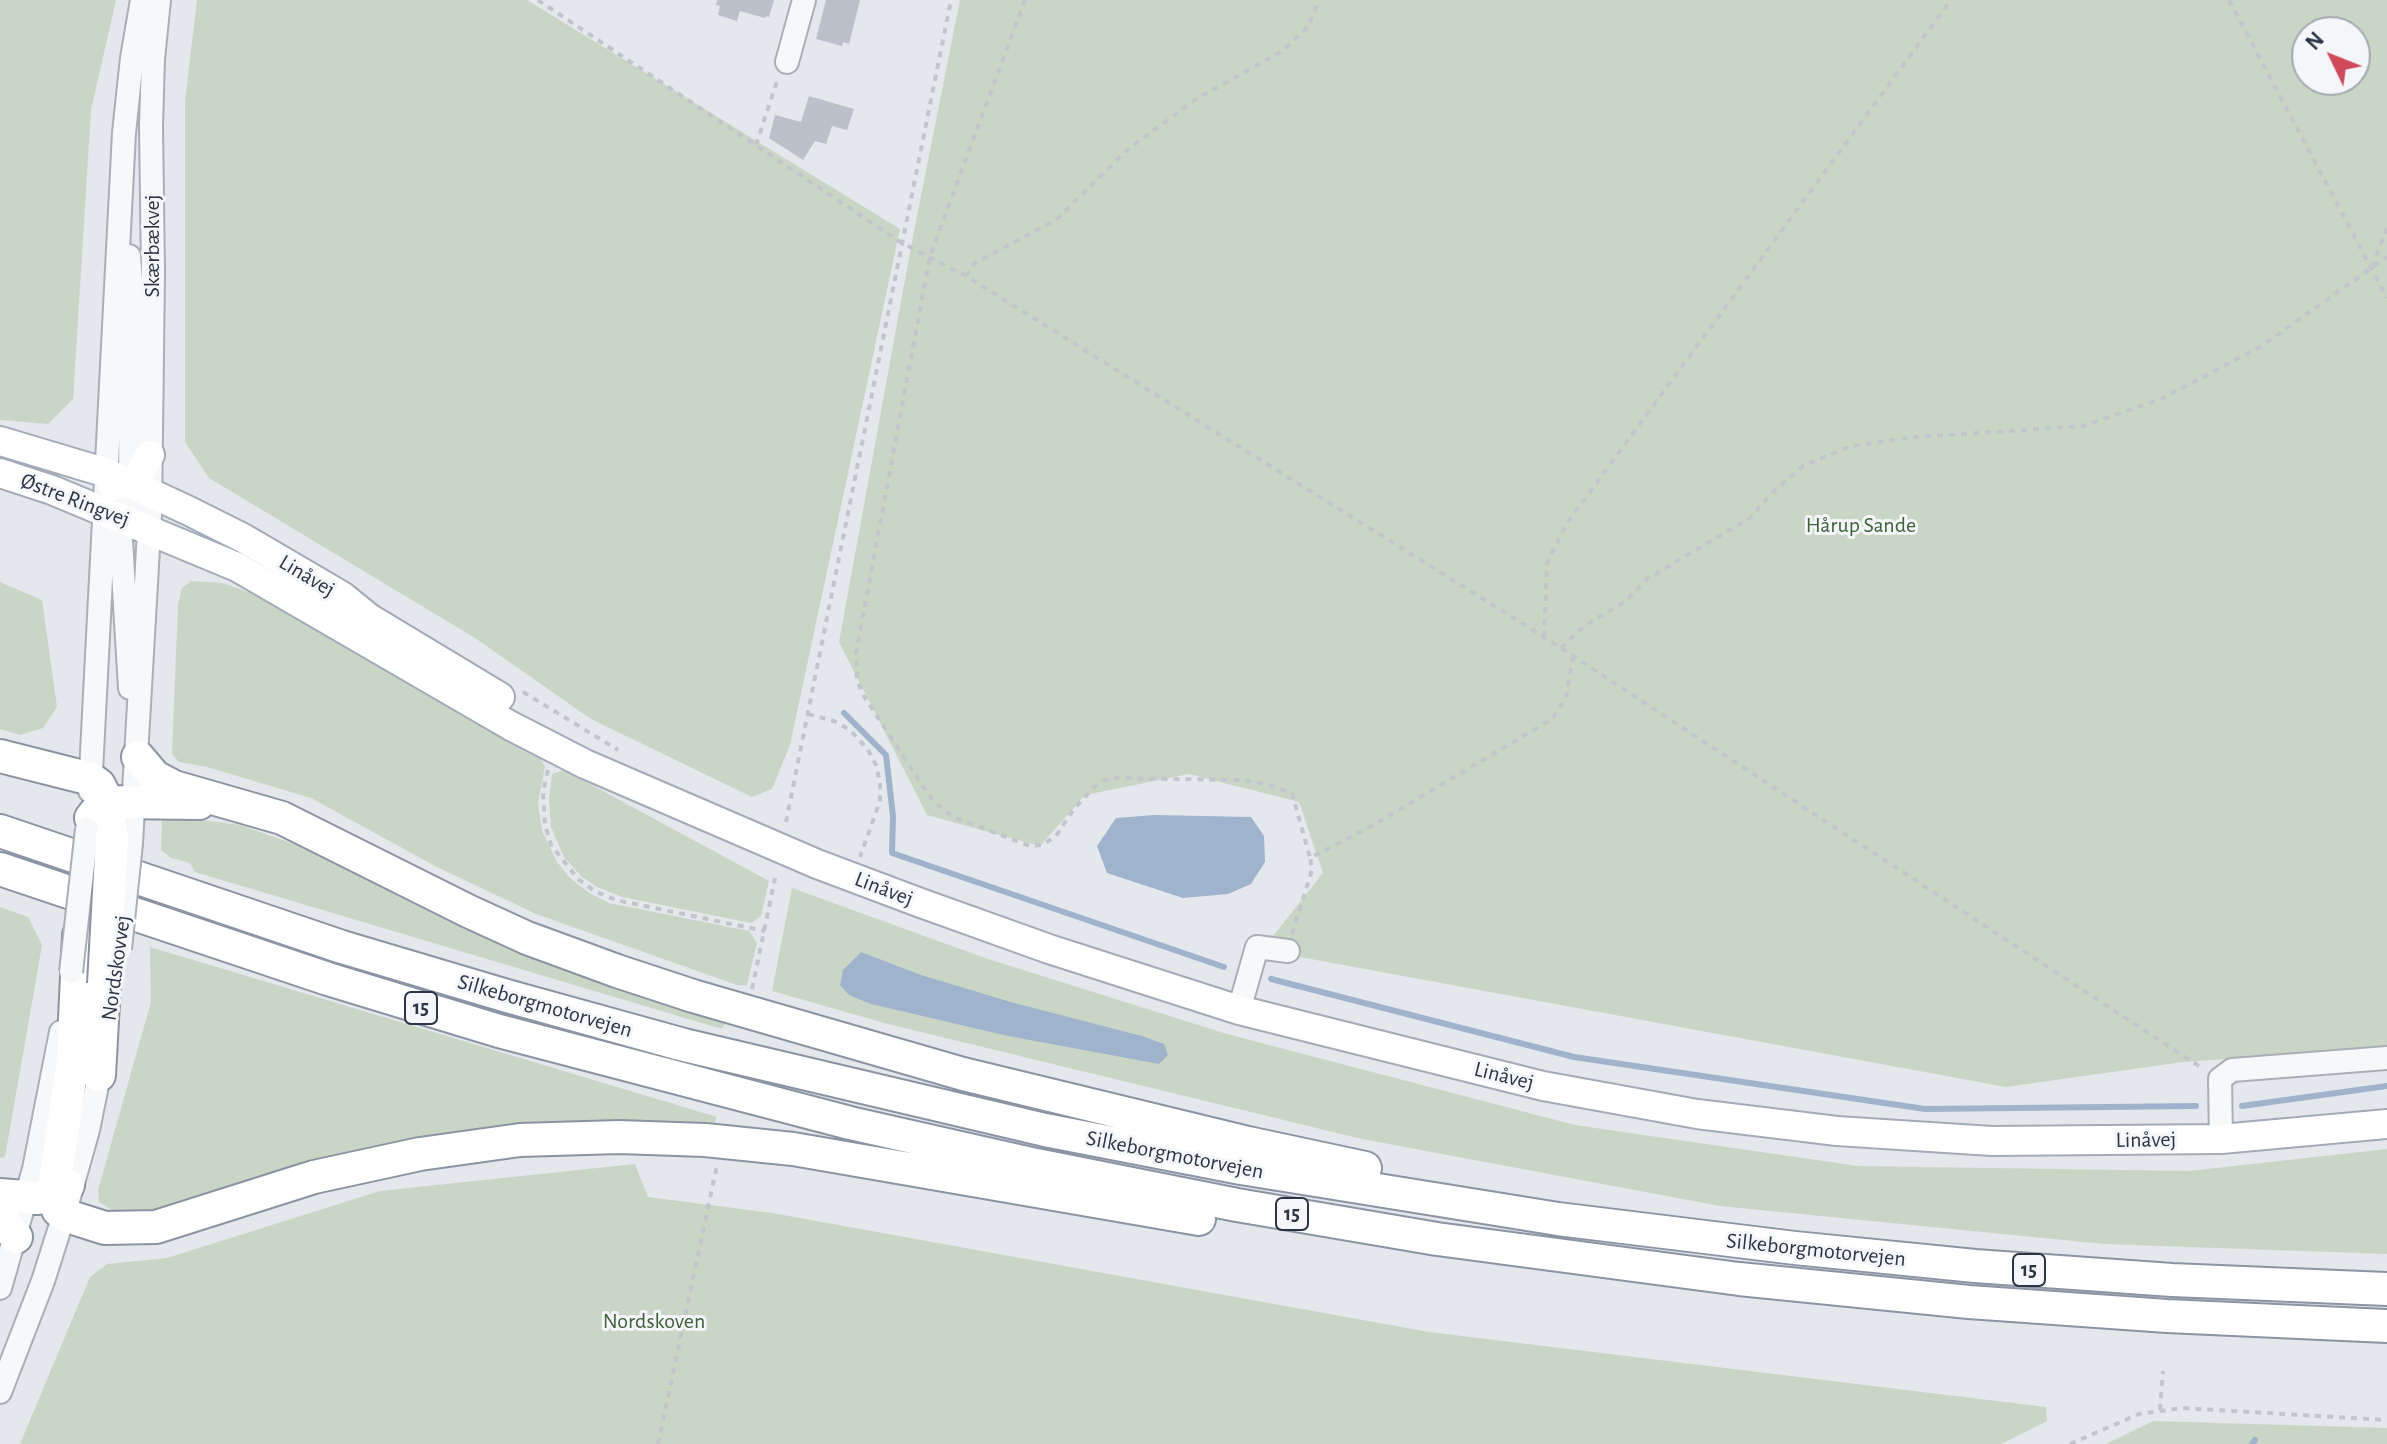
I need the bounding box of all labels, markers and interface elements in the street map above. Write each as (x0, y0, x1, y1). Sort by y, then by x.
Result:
north arrow (2291, 16, 2371, 96)
text: N (2302, 28, 2328, 54)
street label: Skærbækvej (139, 194, 165, 298)
street label: Østre Ringvej (17, 467, 133, 533)
park label: Hårup Sande (1806, 512, 1916, 538)
street label: Linåvej (274, 549, 340, 603)
street label: Linåvej (851, 866, 917, 912)
street label: Nordskovvej (96, 914, 136, 1022)
street label: Silkeborgmotorvejen (455, 968, 635, 1044)
road number: 15 (405, 992, 437, 1024)
street label: Linåvej (1471, 1056, 1537, 1096)
street label: Silkeborgmotorvejen (1084, 1125, 1266, 1185)
street label: Linåvej (2115, 1126, 2177, 1154)
road number: 15 (1276, 1198, 1308, 1230)
street label: Silkeborgmotorvejen (1725, 1227, 1907, 1273)
road number: 15 (2013, 1254, 2045, 1286)
park label: Nordskoven (603, 1308, 705, 1334)

